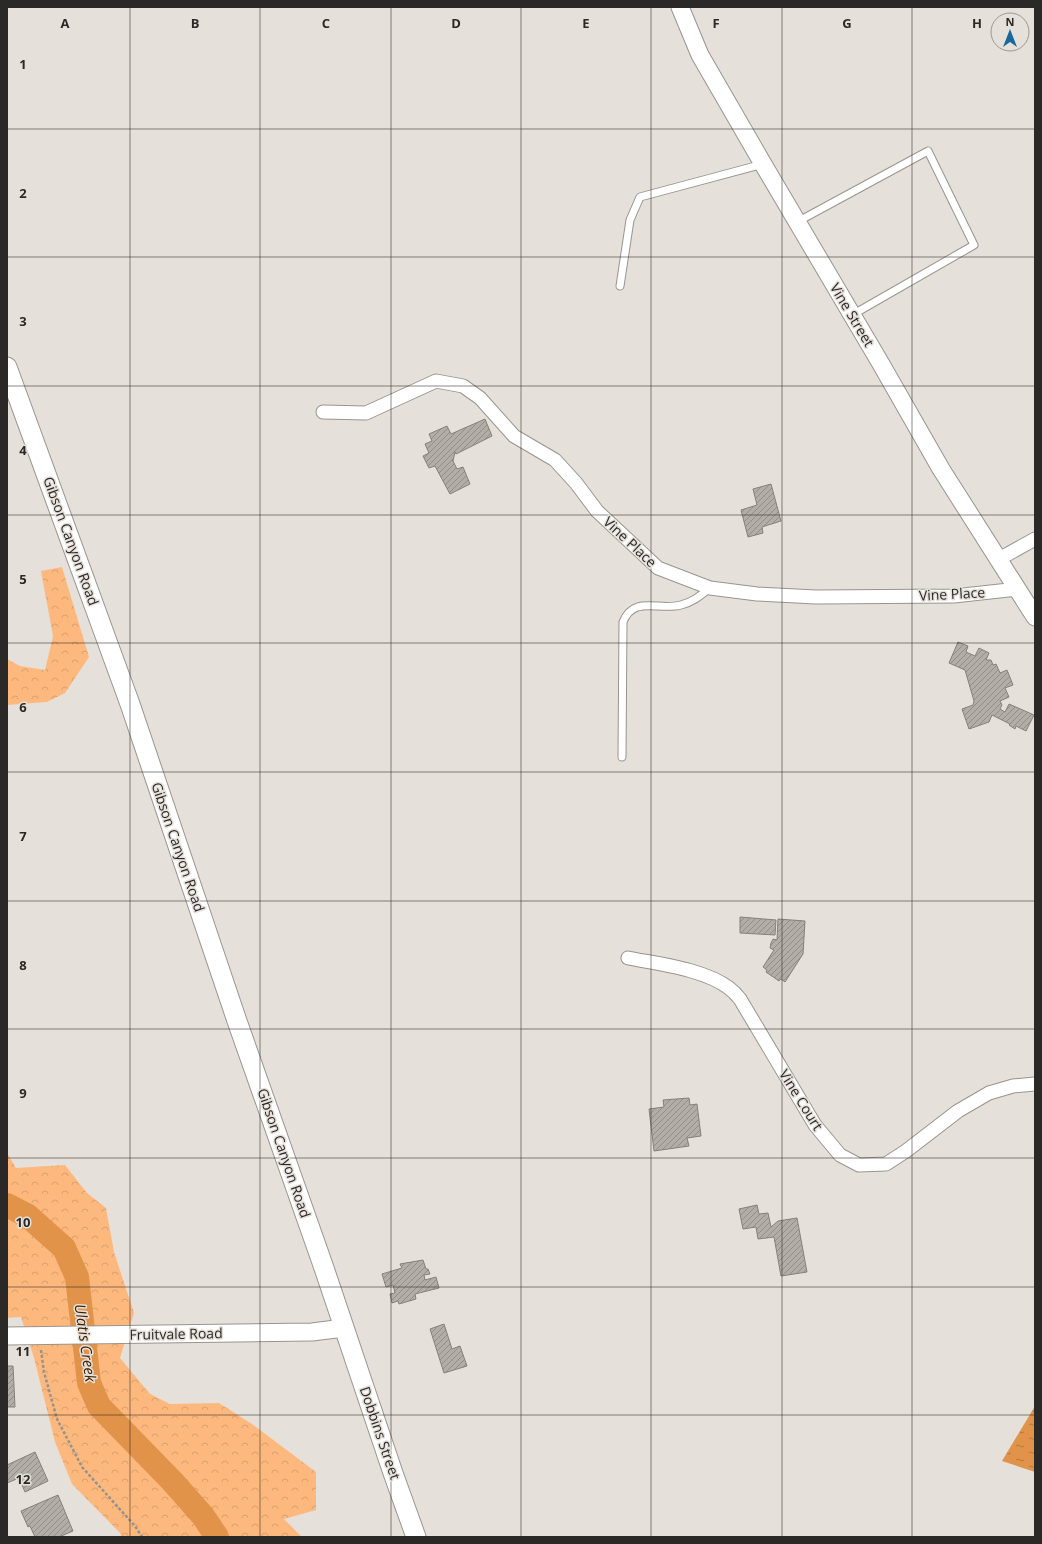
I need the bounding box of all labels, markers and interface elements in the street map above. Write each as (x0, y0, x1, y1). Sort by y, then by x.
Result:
north arrow (990, 12, 1030, 52)
text: A (61, 14, 70, 32)
text: B (191, 14, 200, 32)
text: C (322, 14, 330, 32)
text: D (451, 14, 461, 32)
text: E (582, 14, 590, 32)
text: F (712, 14, 720, 32)
text: G (842, 14, 852, 32)
text: H (972, 14, 982, 32)
text: N (1006, 14, 1014, 29)
text: 1 (19, 55, 27, 73)
text: 2 (19, 184, 27, 202)
street label: Vine Street (826, 279, 879, 350)
text: 3 (19, 312, 27, 330)
text: 4 (19, 441, 27, 459)
street label: Gibson Canyon Road (39, 474, 104, 608)
street label: Vine Place (600, 512, 661, 571)
text: 5 (19, 570, 27, 588)
street label: Vine Place (918, 582, 986, 605)
text: 6 (19, 698, 27, 716)
street label: Gibson Canyon Road (147, 780, 210, 914)
text: 7 (19, 827, 27, 845)
text: 8 (19, 956, 27, 974)
street label: Vine Court (775, 1066, 828, 1134)
text: 9 (19, 1084, 27, 1102)
street label: Gibson Canyon Road (253, 1086, 316, 1220)
text: 10 (16, 1213, 30, 1231)
water label: Ulatis Creek (71, 1303, 101, 1384)
street label: Fruitvale Road (129, 1323, 223, 1344)
text: 11 (16, 1342, 30, 1360)
street label: Dobbins Street (356, 1384, 405, 1482)
text: 12 (16, 1470, 31, 1488)

